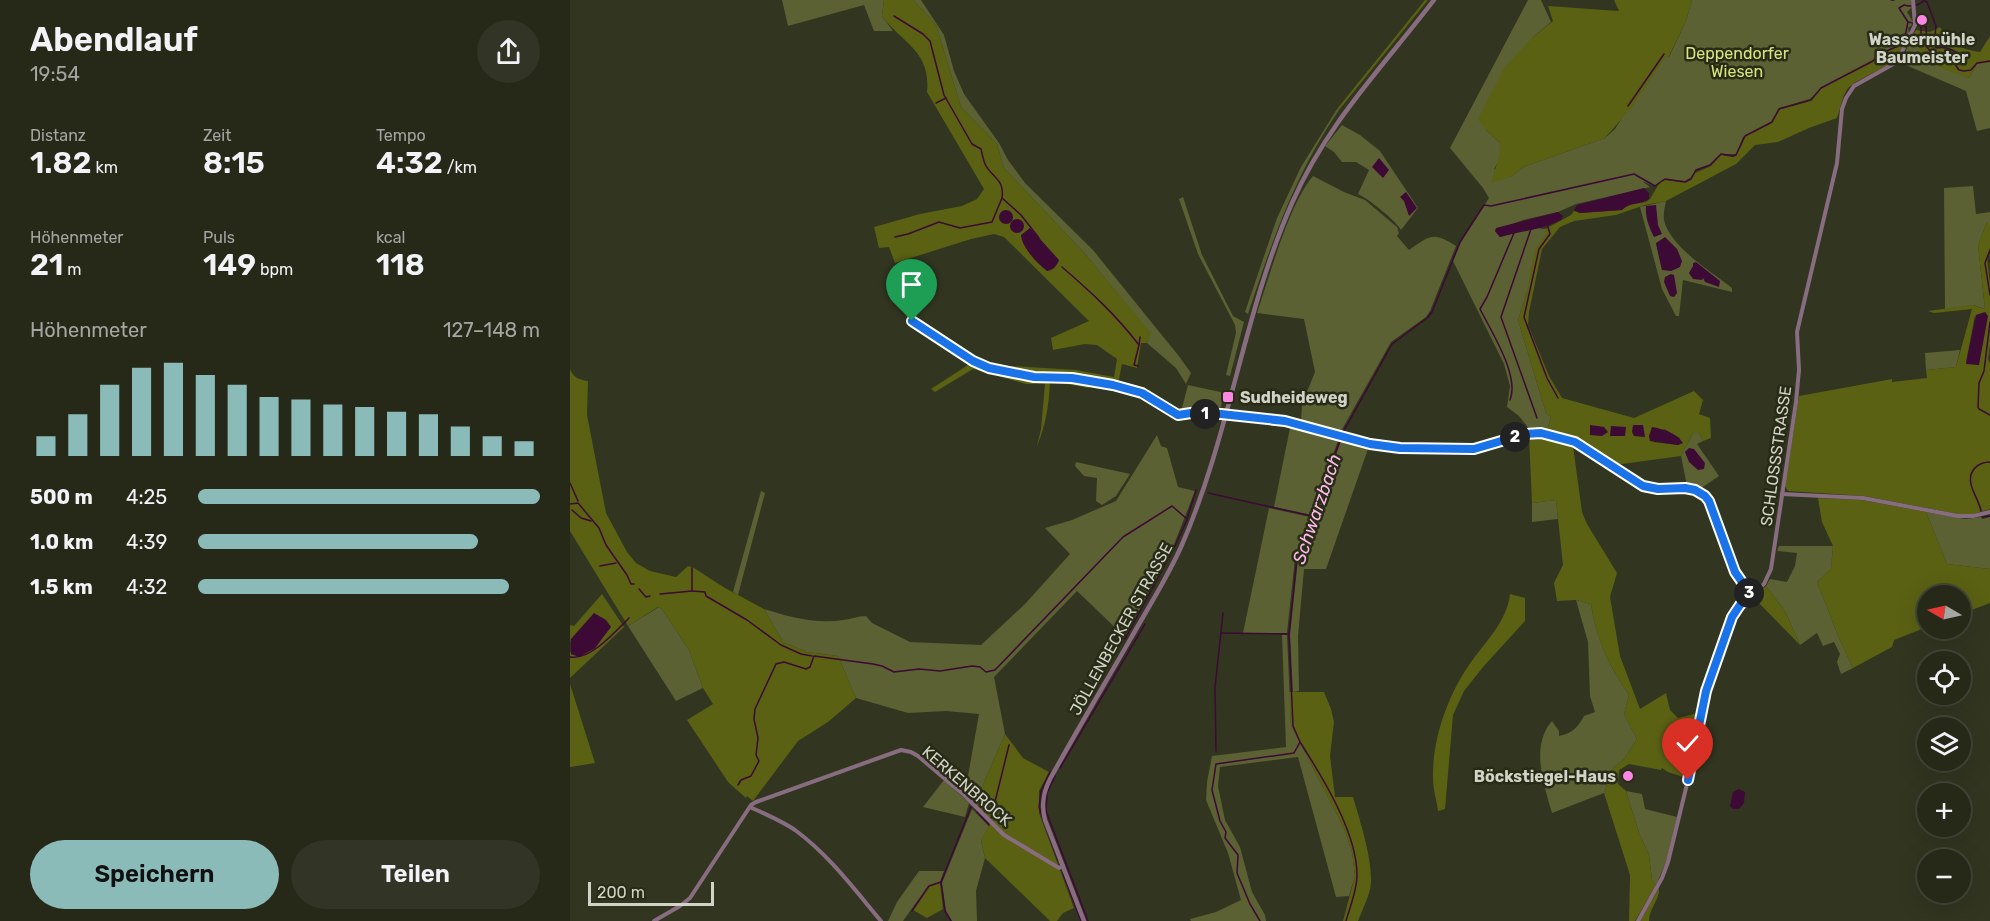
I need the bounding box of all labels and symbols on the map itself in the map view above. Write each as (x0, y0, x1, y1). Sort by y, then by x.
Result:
marker: Wassermühle Baumeister (1915, 13, 1929, 27)
place label: Wassermühle Baumeister (1869, 30, 1975, 67)
park label: Deppendorfer Wiesen (1685, 44, 1789, 81)
pin (886, 259, 937, 321)
street label: SCHLOSSSTRASSE (1757, 385, 1795, 527)
place label: Sudheideweg (1240, 388, 1348, 407)
marker: Sudheideweg (1221, 390, 1235, 404)
pin: 1 (1190, 399, 1220, 429)
pin: 2 (1500, 422, 1530, 452)
water label: Schwarzbach (1288, 451, 1346, 567)
street label: JÖLLENBECKER STRASSE (1066, 539, 1176, 719)
pin: 3 (1734, 578, 1764, 608)
north arrow (1917, 585, 1971, 639)
pin (1662, 718, 1713, 780)
street label: KERKENBROCK (918, 742, 1016, 830)
place label: Böckstiegel-Haus (1474, 767, 1616, 786)
marker: Böckstiegel-Haus (1621, 769, 1635, 783)
scale bar (588, 879, 714, 906)

